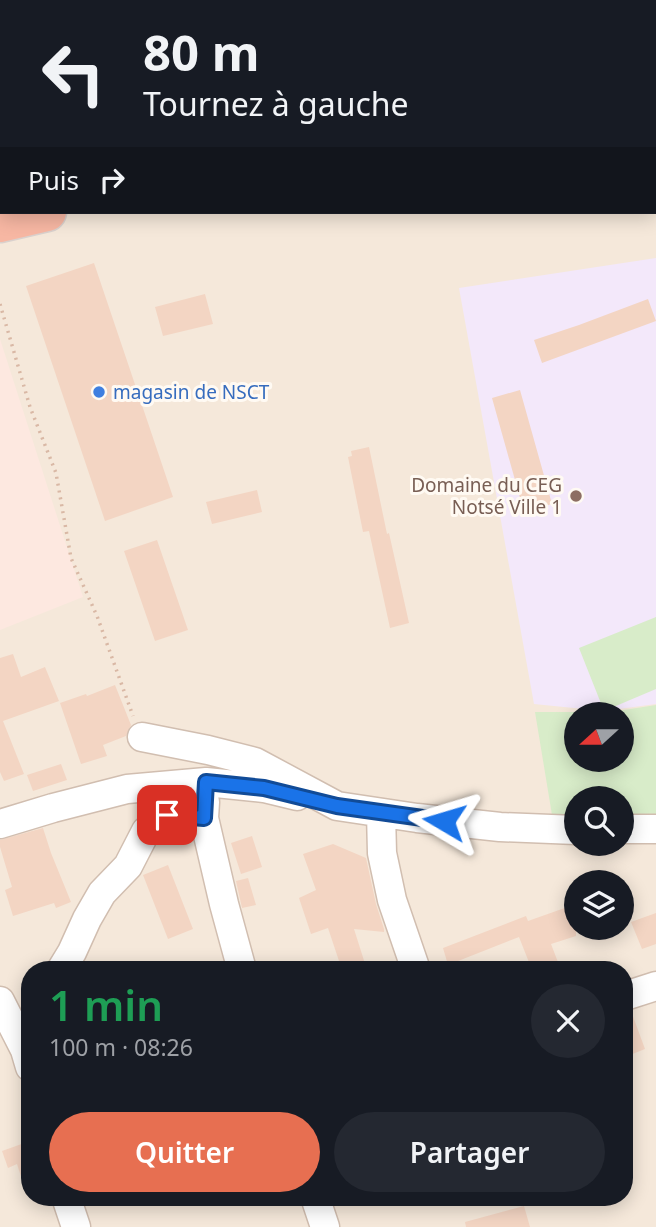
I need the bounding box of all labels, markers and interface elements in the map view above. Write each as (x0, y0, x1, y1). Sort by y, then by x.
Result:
text: 80 m (143, 19, 260, 85)
icon: left (28, 28, 119, 119)
text: Tournez à gauche (143, 82, 409, 125)
icon: right (93, 161, 131, 199)
text: Puis (28, 162, 79, 198)
place label: magasin de NSCT (113, 379, 270, 405)
marker: magasin de NSCT (91, 384, 107, 400)
place label: Domaine du CEG Notsé Ville 1 (411, 472, 562, 520)
marker: Domaine du CEG Notsé Ville 1 (568, 488, 584, 504)
north arrow (564, 702, 634, 772)
map controls (564, 702, 634, 940)
position arrow (407, 784, 481, 858)
pin (137, 785, 197, 845)
button: search (564, 786, 634, 856)
icon: arrive (148, 796, 186, 834)
button: layers (564, 870, 634, 940)
text: 1 min (49, 976, 163, 1033)
button: close (531, 984, 605, 1058)
text: 100 m · 08:26 (49, 1031, 193, 1063)
button: Quitter (49, 1112, 320, 1192)
button: Partager (334, 1112, 605, 1192)

